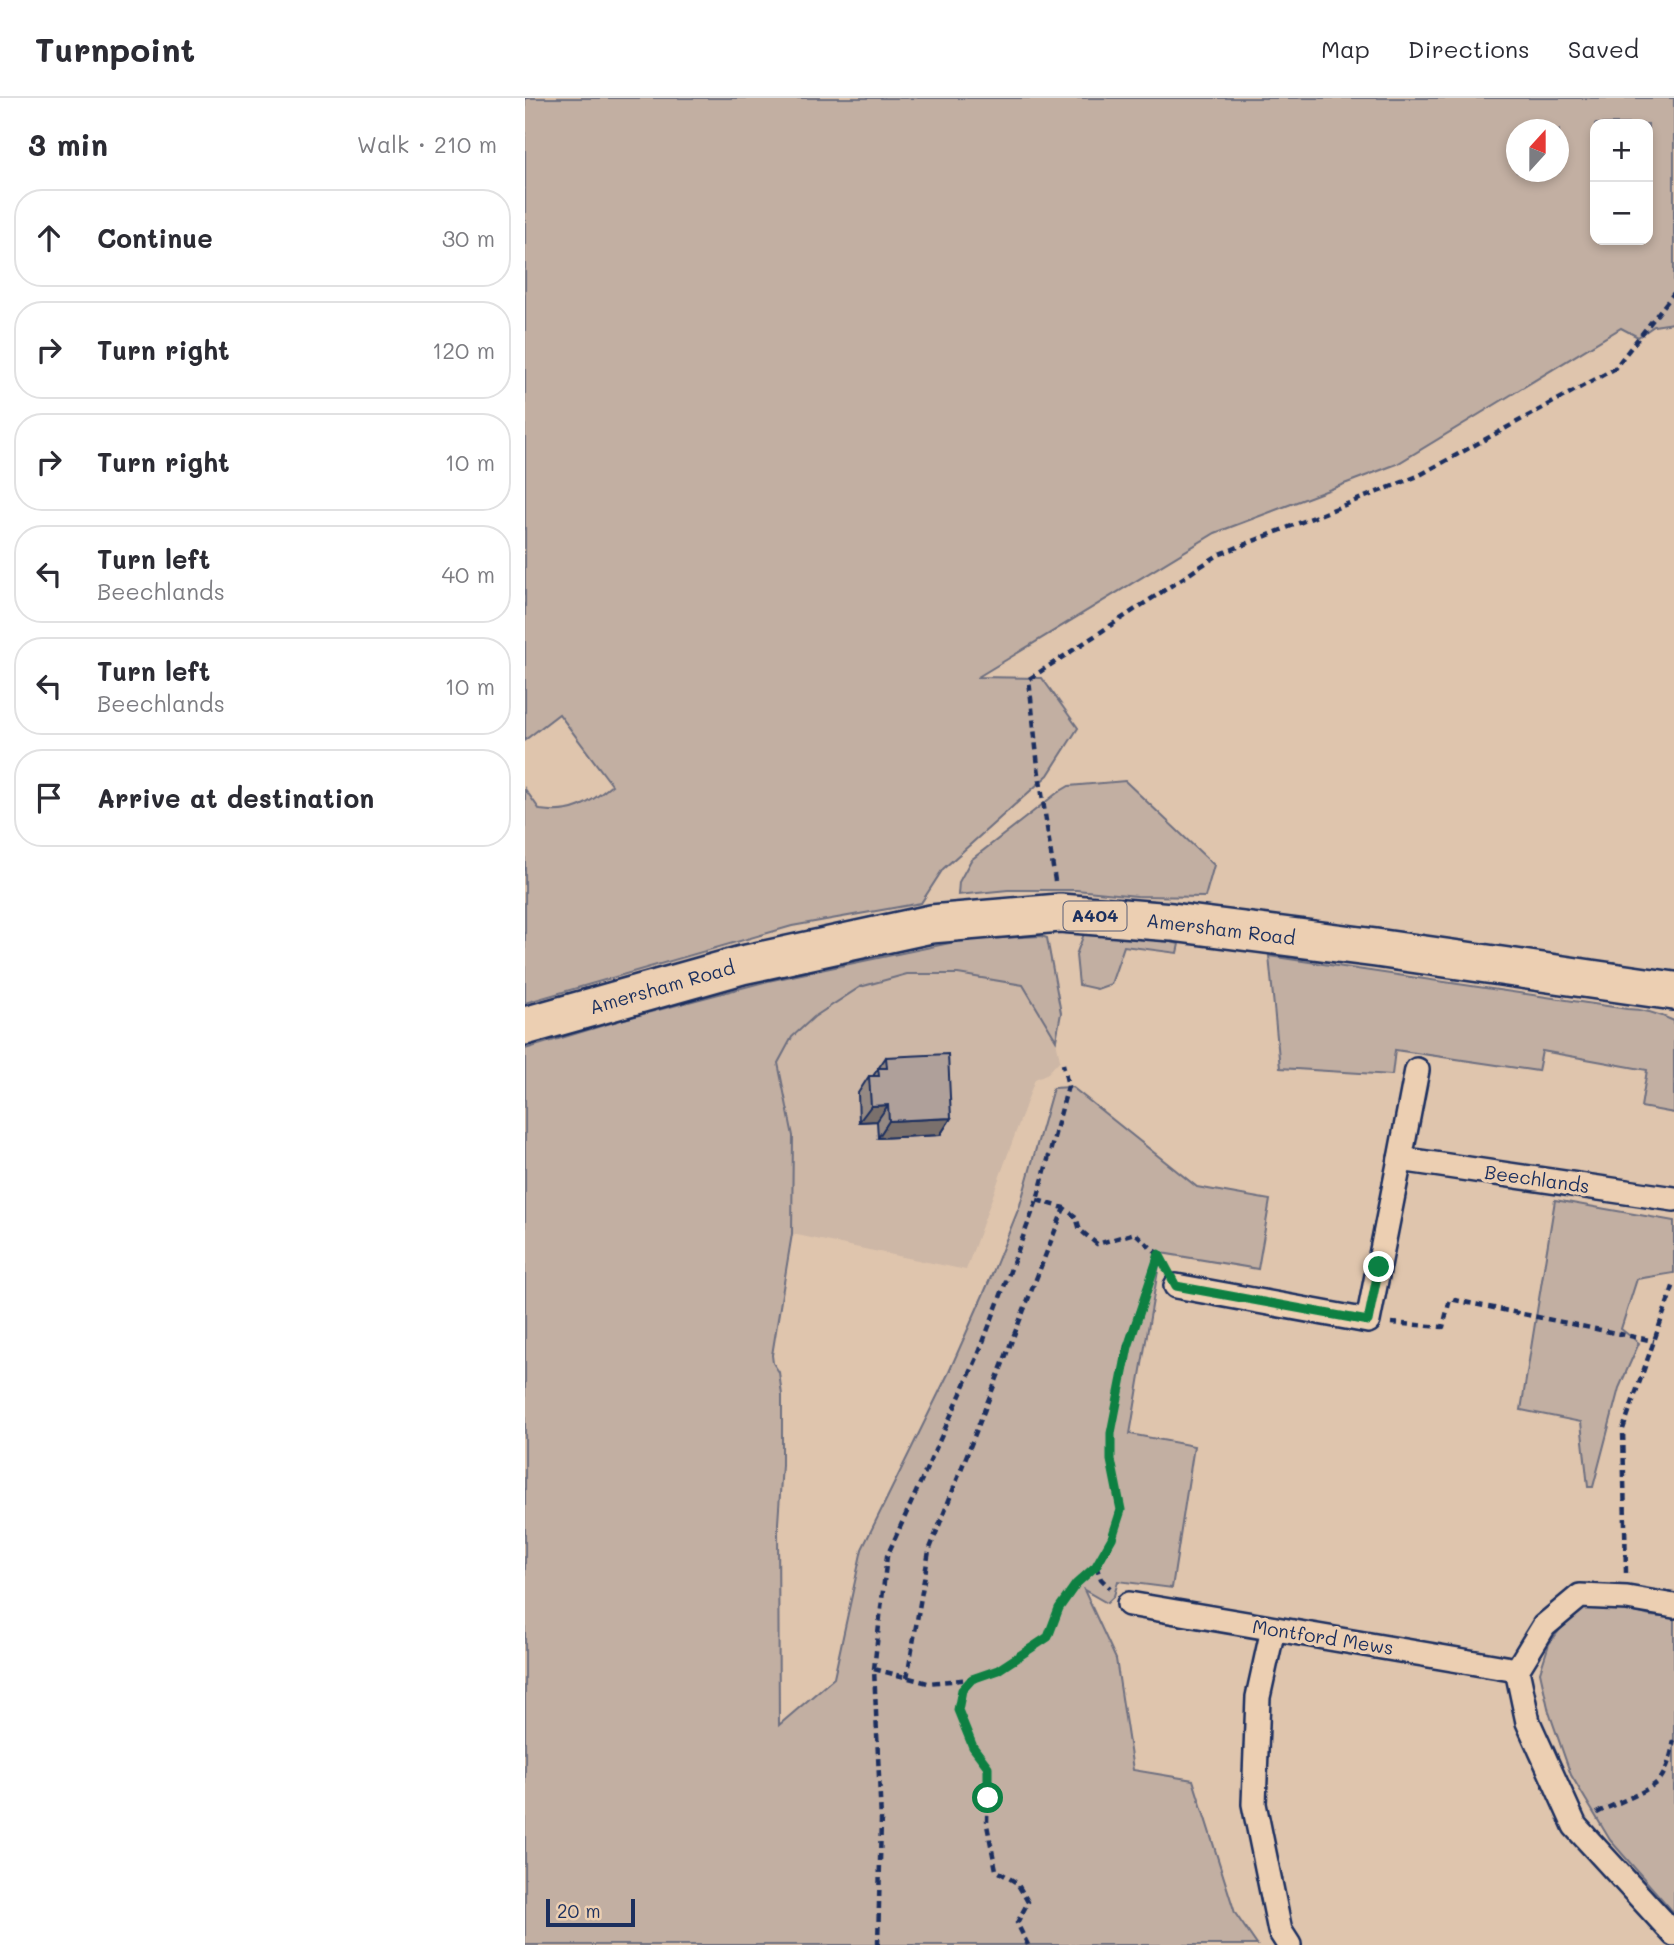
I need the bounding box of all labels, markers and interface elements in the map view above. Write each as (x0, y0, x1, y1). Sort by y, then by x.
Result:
text: Turnpoint (35, 27, 195, 70)
text: Map (1321, 33, 1370, 64)
text: Directions (1408, 33, 1530, 64)
text: Saved (1568, 33, 1639, 64)
north arrow (1506, 119, 1569, 182)
map controls (1590, 119, 1653, 245)
button: + (1590, 119, 1653, 182)
text: 3 min (28, 124, 108, 164)
text: Walk · 210 m (357, 129, 497, 159)
button: − (1590, 182, 1653, 245)
icon: ahead (30, 219, 68, 257)
text: Continue (97, 221, 213, 255)
text: 30 m (442, 223, 495, 253)
icon: right (30, 331, 68, 369)
text: Turn right (97, 333, 230, 367)
text: 120 m (432, 335, 495, 365)
icon: right (30, 443, 68, 481)
text: Turn right (97, 445, 230, 479)
text: 10 m (445, 447, 495, 477)
text: Turn left (97, 542, 210, 576)
icon: left (30, 555, 68, 593)
text: 40 m (442, 559, 495, 589)
text: Beechlands (97, 576, 225, 606)
text: Turn left (97, 654, 210, 688)
icon: left (30, 667, 68, 705)
text: 10 m (445, 671, 495, 701)
text: Beechlands (97, 688, 225, 718)
icon: arrive (30, 779, 68, 817)
text: Arrive at destination (97, 781, 374, 815)
road number: A404 (1063, 902, 1127, 930)
street label: Amersham Road (1145, 907, 1297, 950)
street label: Amersham Road (586, 954, 737, 1019)
street label: Beechlands (1483, 1159, 1591, 1198)
route end (1363, 1251, 1394, 1282)
street label: Montford Mews (1251, 1613, 1395, 1660)
route start (972, 1782, 1003, 1813)
scale bar (546, 1896, 635, 1928)
text: 20 m (557, 1898, 601, 1923)

